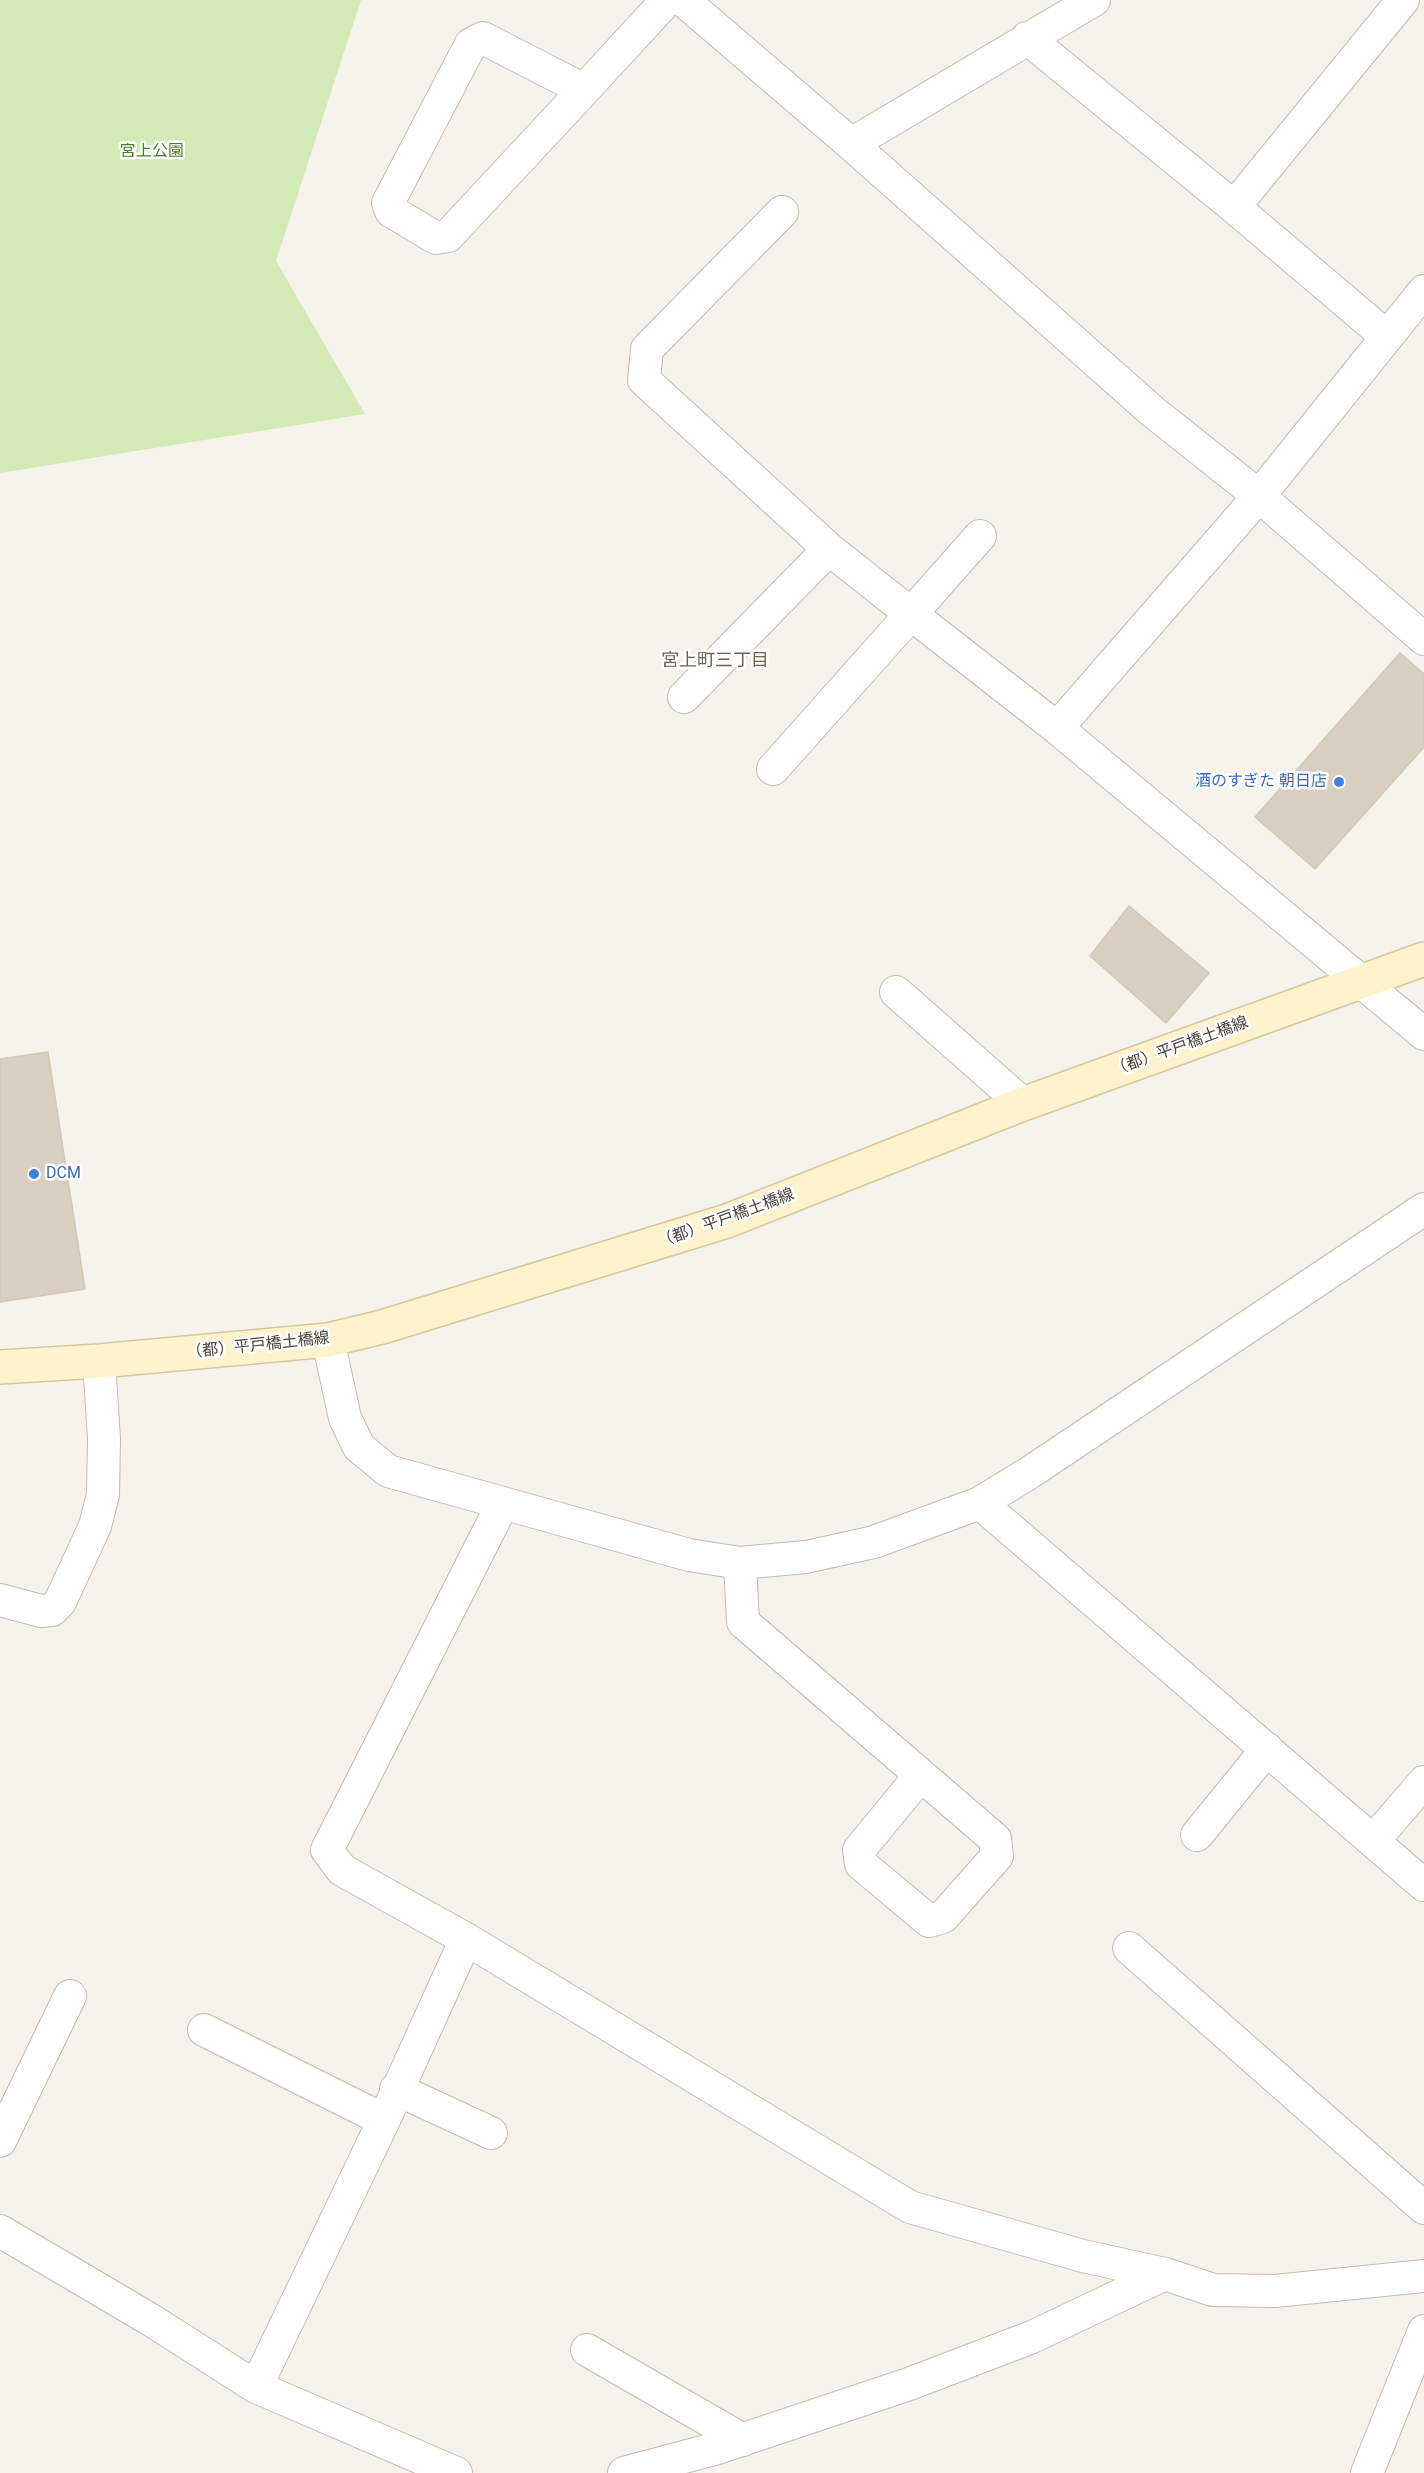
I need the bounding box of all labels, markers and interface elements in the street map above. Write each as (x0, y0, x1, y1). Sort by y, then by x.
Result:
park label: 宮上公園 (120, 142, 184, 162)
district label: 宮上町三丁目 (661, 650, 769, 672)
place label: 酒のすぎた 朝日店 (1195, 772, 1327, 792)
marker: 酒のすぎた 朝日店 (1332, 775, 1346, 789)
street label: （都）平戸橋土橋線 (1109, 1013, 1251, 1081)
place label: DCM (46, 1164, 81, 1184)
marker: DCM (27, 1167, 41, 1181)
street label: （都）平戸橋土橋線 (655, 1185, 797, 1253)
street label: （都）平戸橋土橋線 (185, 1329, 331, 1363)

